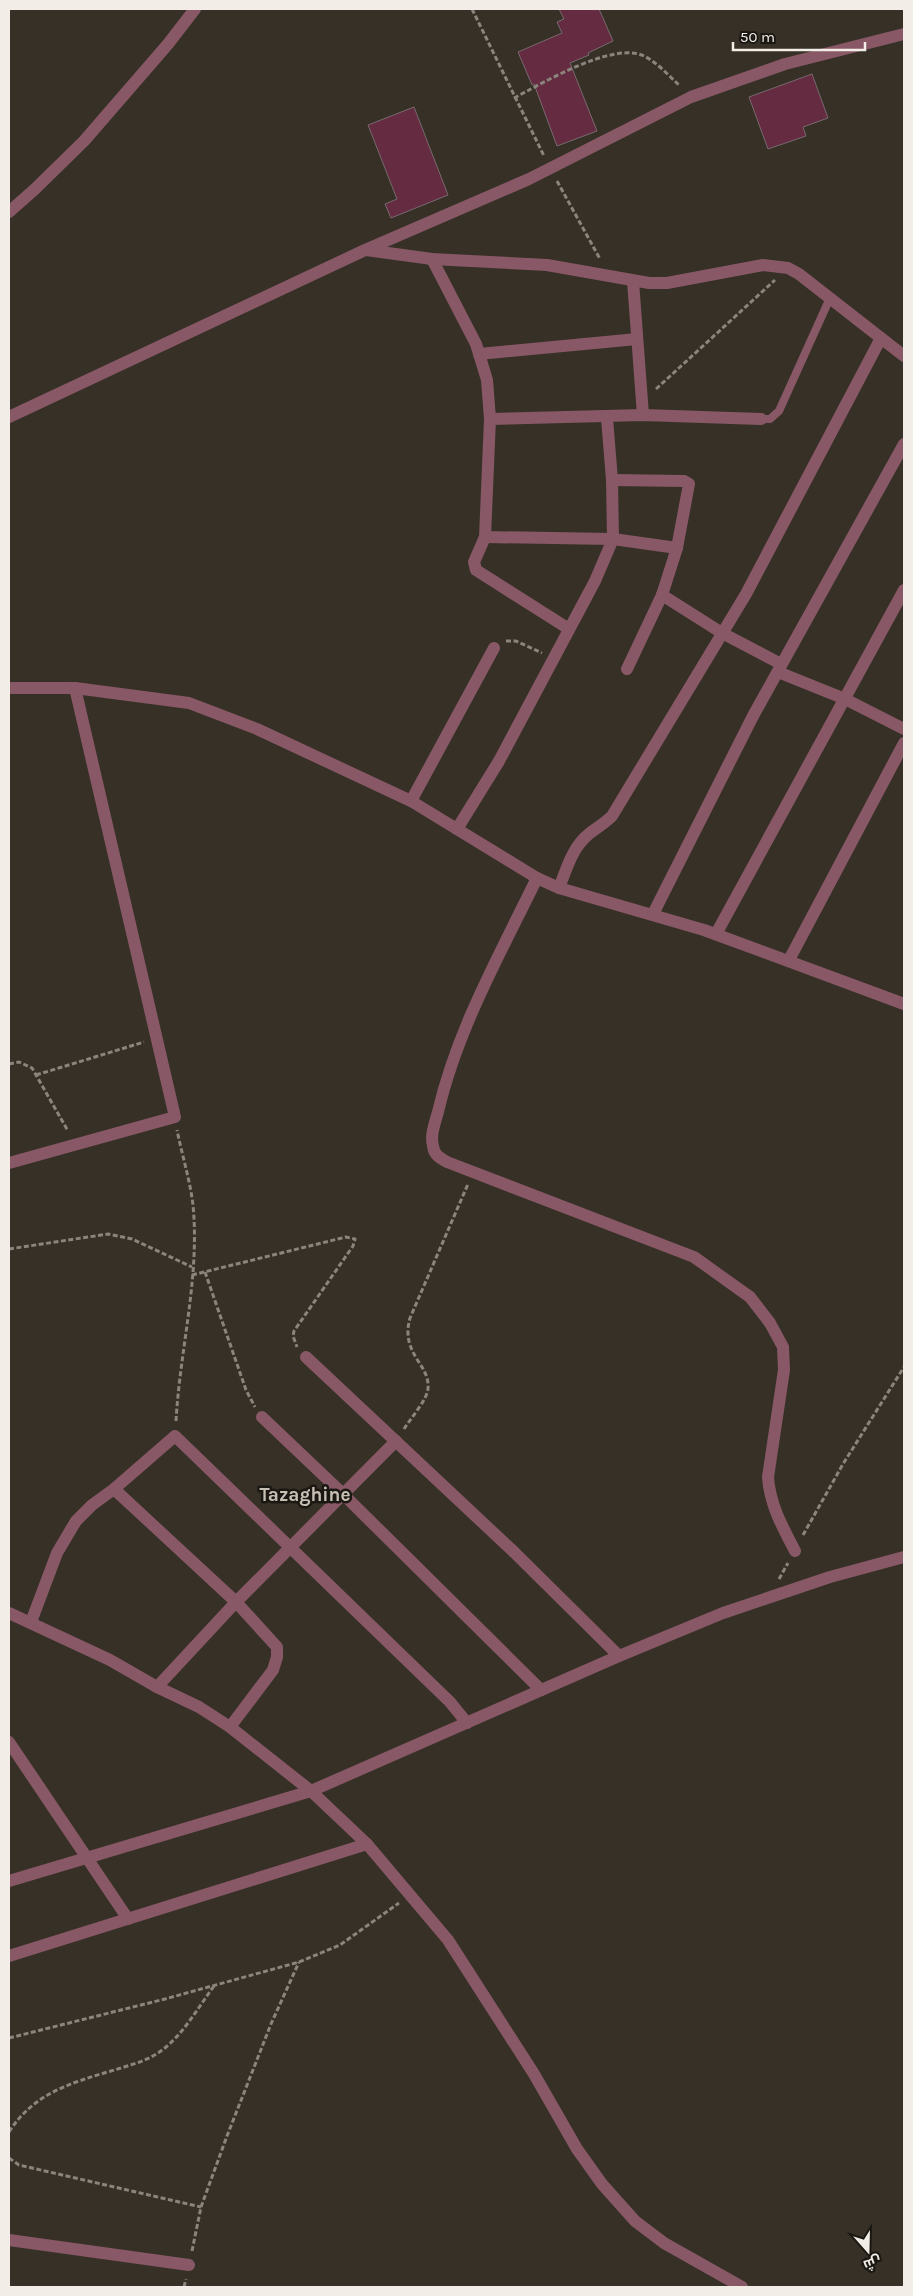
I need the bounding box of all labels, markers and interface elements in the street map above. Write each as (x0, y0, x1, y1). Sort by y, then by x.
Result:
scale bar (733, 20, 866, 52)
text: 50 m (740, 28, 775, 46)
district label: Tazaghine (260, 1484, 350, 1506)
north arrow (843, 2226, 893, 2276)
text: ش (861, 2252, 884, 2274)

